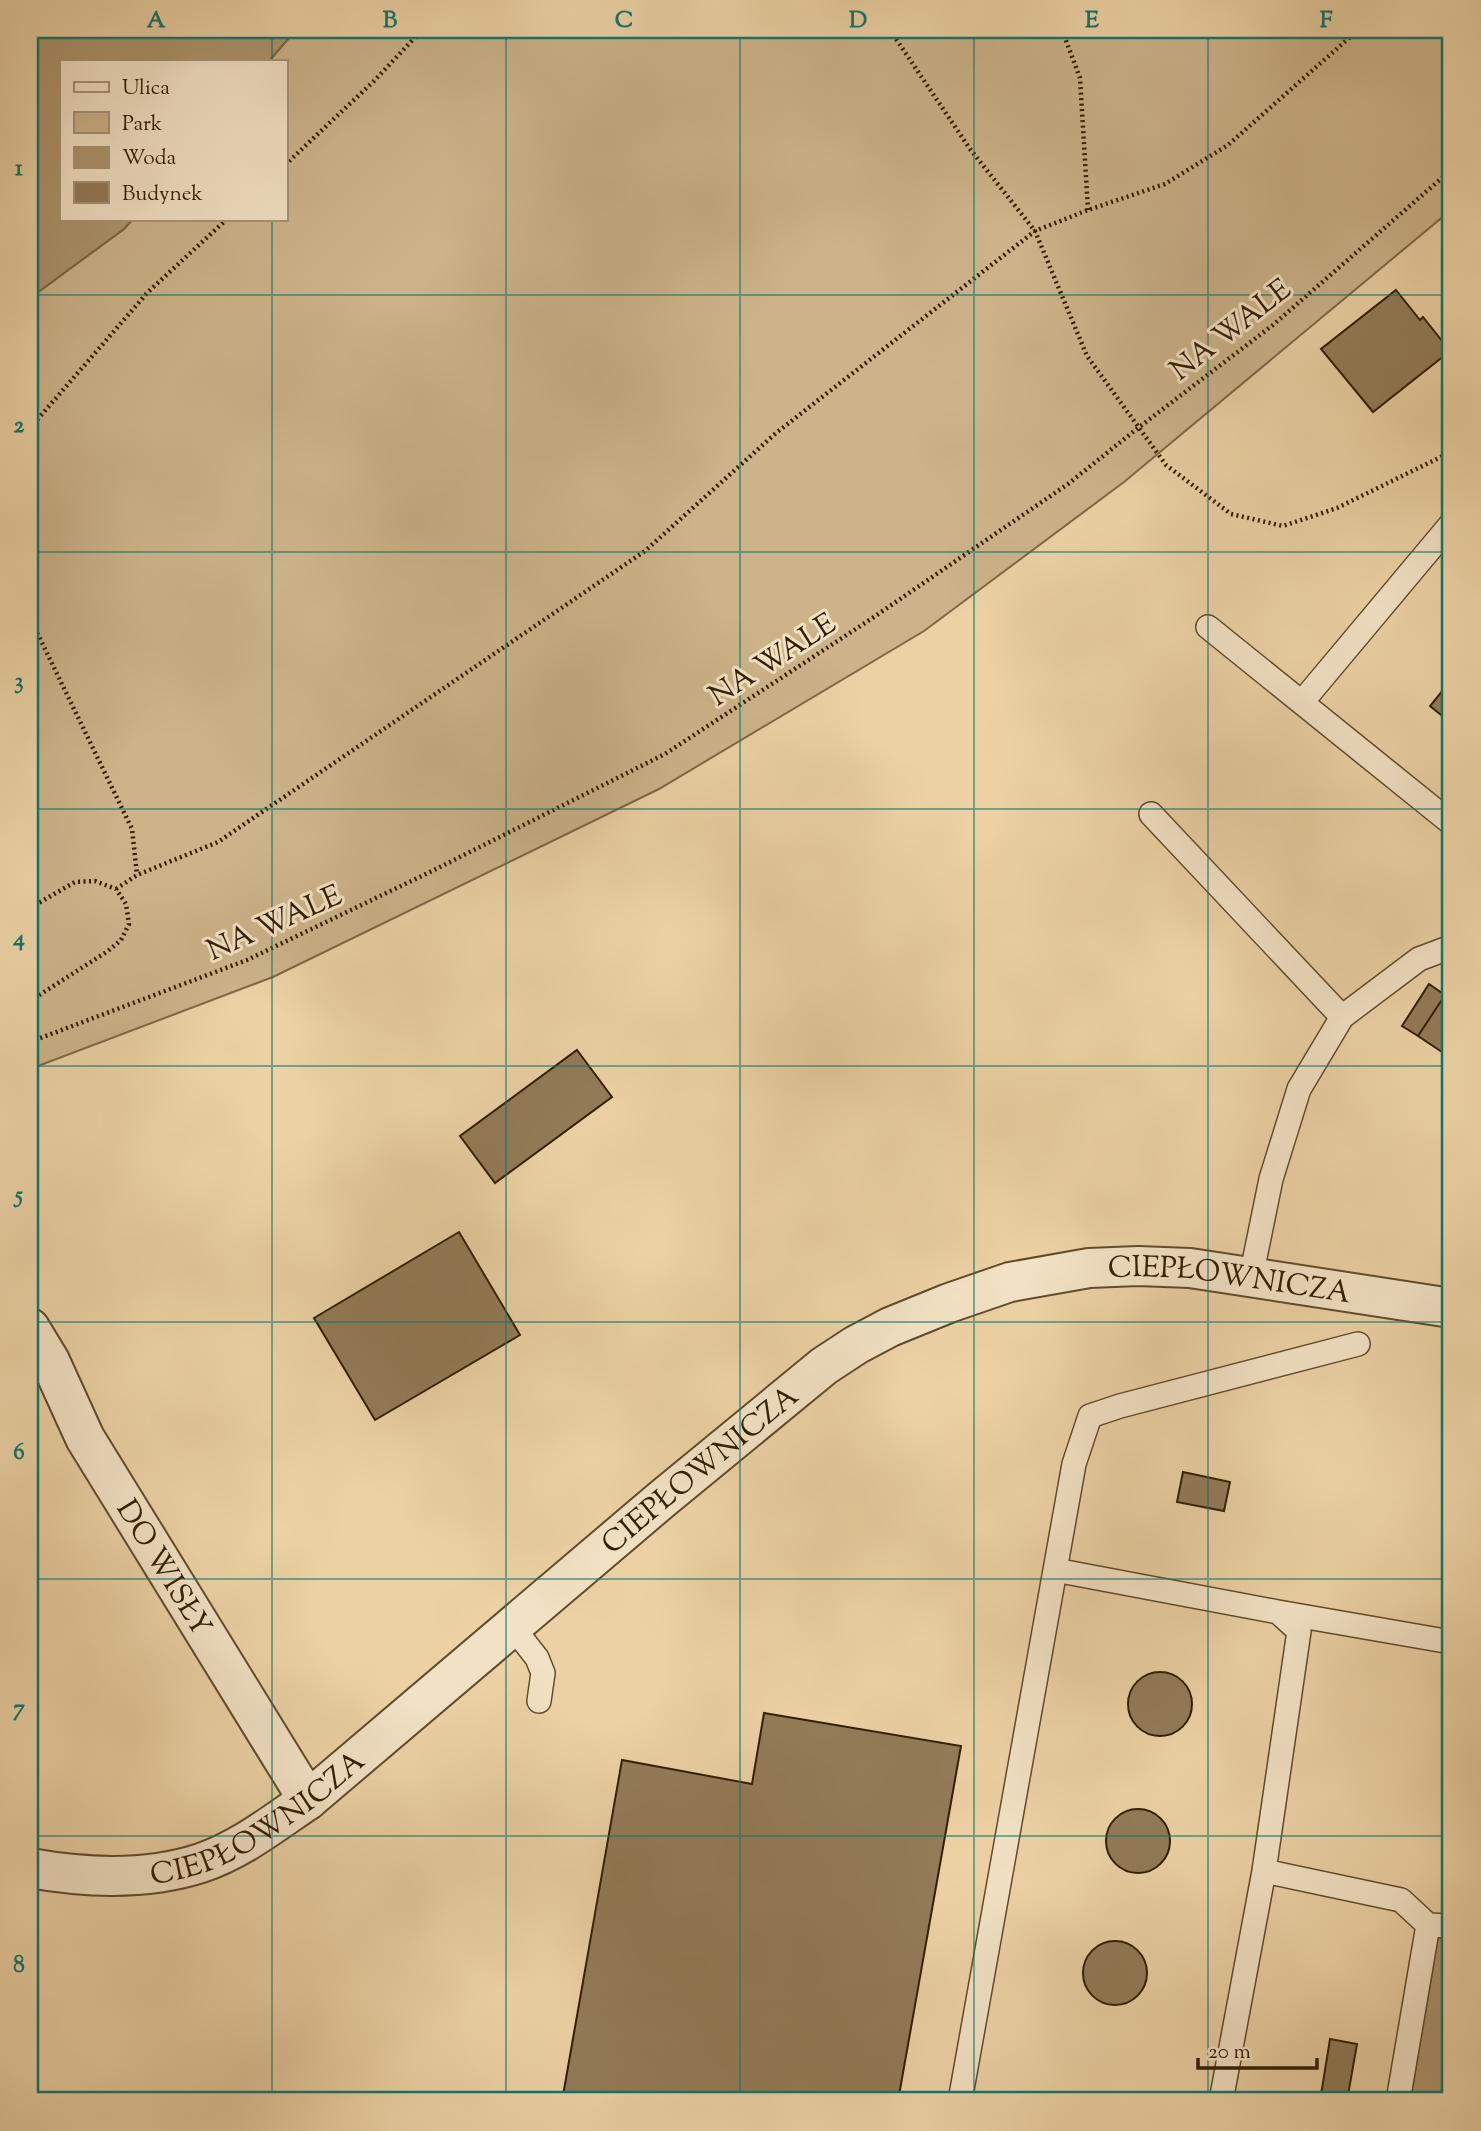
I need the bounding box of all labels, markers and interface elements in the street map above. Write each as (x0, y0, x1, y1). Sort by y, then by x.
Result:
text: A (147, 5, 166, 38)
text: B (383, 5, 398, 38)
text: C (615, 5, 633, 38)
text: D (849, 5, 867, 38)
text: E (1085, 5, 1099, 38)
text: F (1320, 5, 1333, 38)
legend (60, 60, 287, 220)
text: Ulica (122, 74, 170, 104)
text: Park (122, 110, 163, 140)
text: Woda (122, 144, 177, 174)
text: 1 (15, 153, 23, 186)
text: Budynek (122, 180, 203, 210)
street label: NA WALE (1162, 270, 1301, 392)
text: 2 (14, 410, 25, 443)
street label: NA WALE (701, 604, 845, 718)
text: 3 (14, 666, 24, 699)
street label: NA WALE (201, 875, 350, 973)
text: 4 (12, 923, 25, 956)
text: 5 (13, 1180, 23, 1213)
street label: CIEPŁOWNICZA (1107, 1247, 1353, 1316)
street label: CIEPŁOWNICZA (593, 1376, 809, 1566)
text: 6 (13, 1437, 25, 1470)
street label: DO WISŁY (104, 1492, 221, 1645)
text: 7 (13, 1693, 25, 1726)
street label: CIEPŁOWNICZA (147, 1741, 375, 1898)
text: 8 (13, 1950, 25, 1983)
scale bar (1198, 2026, 1316, 2070)
text: 20 m (1208, 2038, 1251, 2068)

